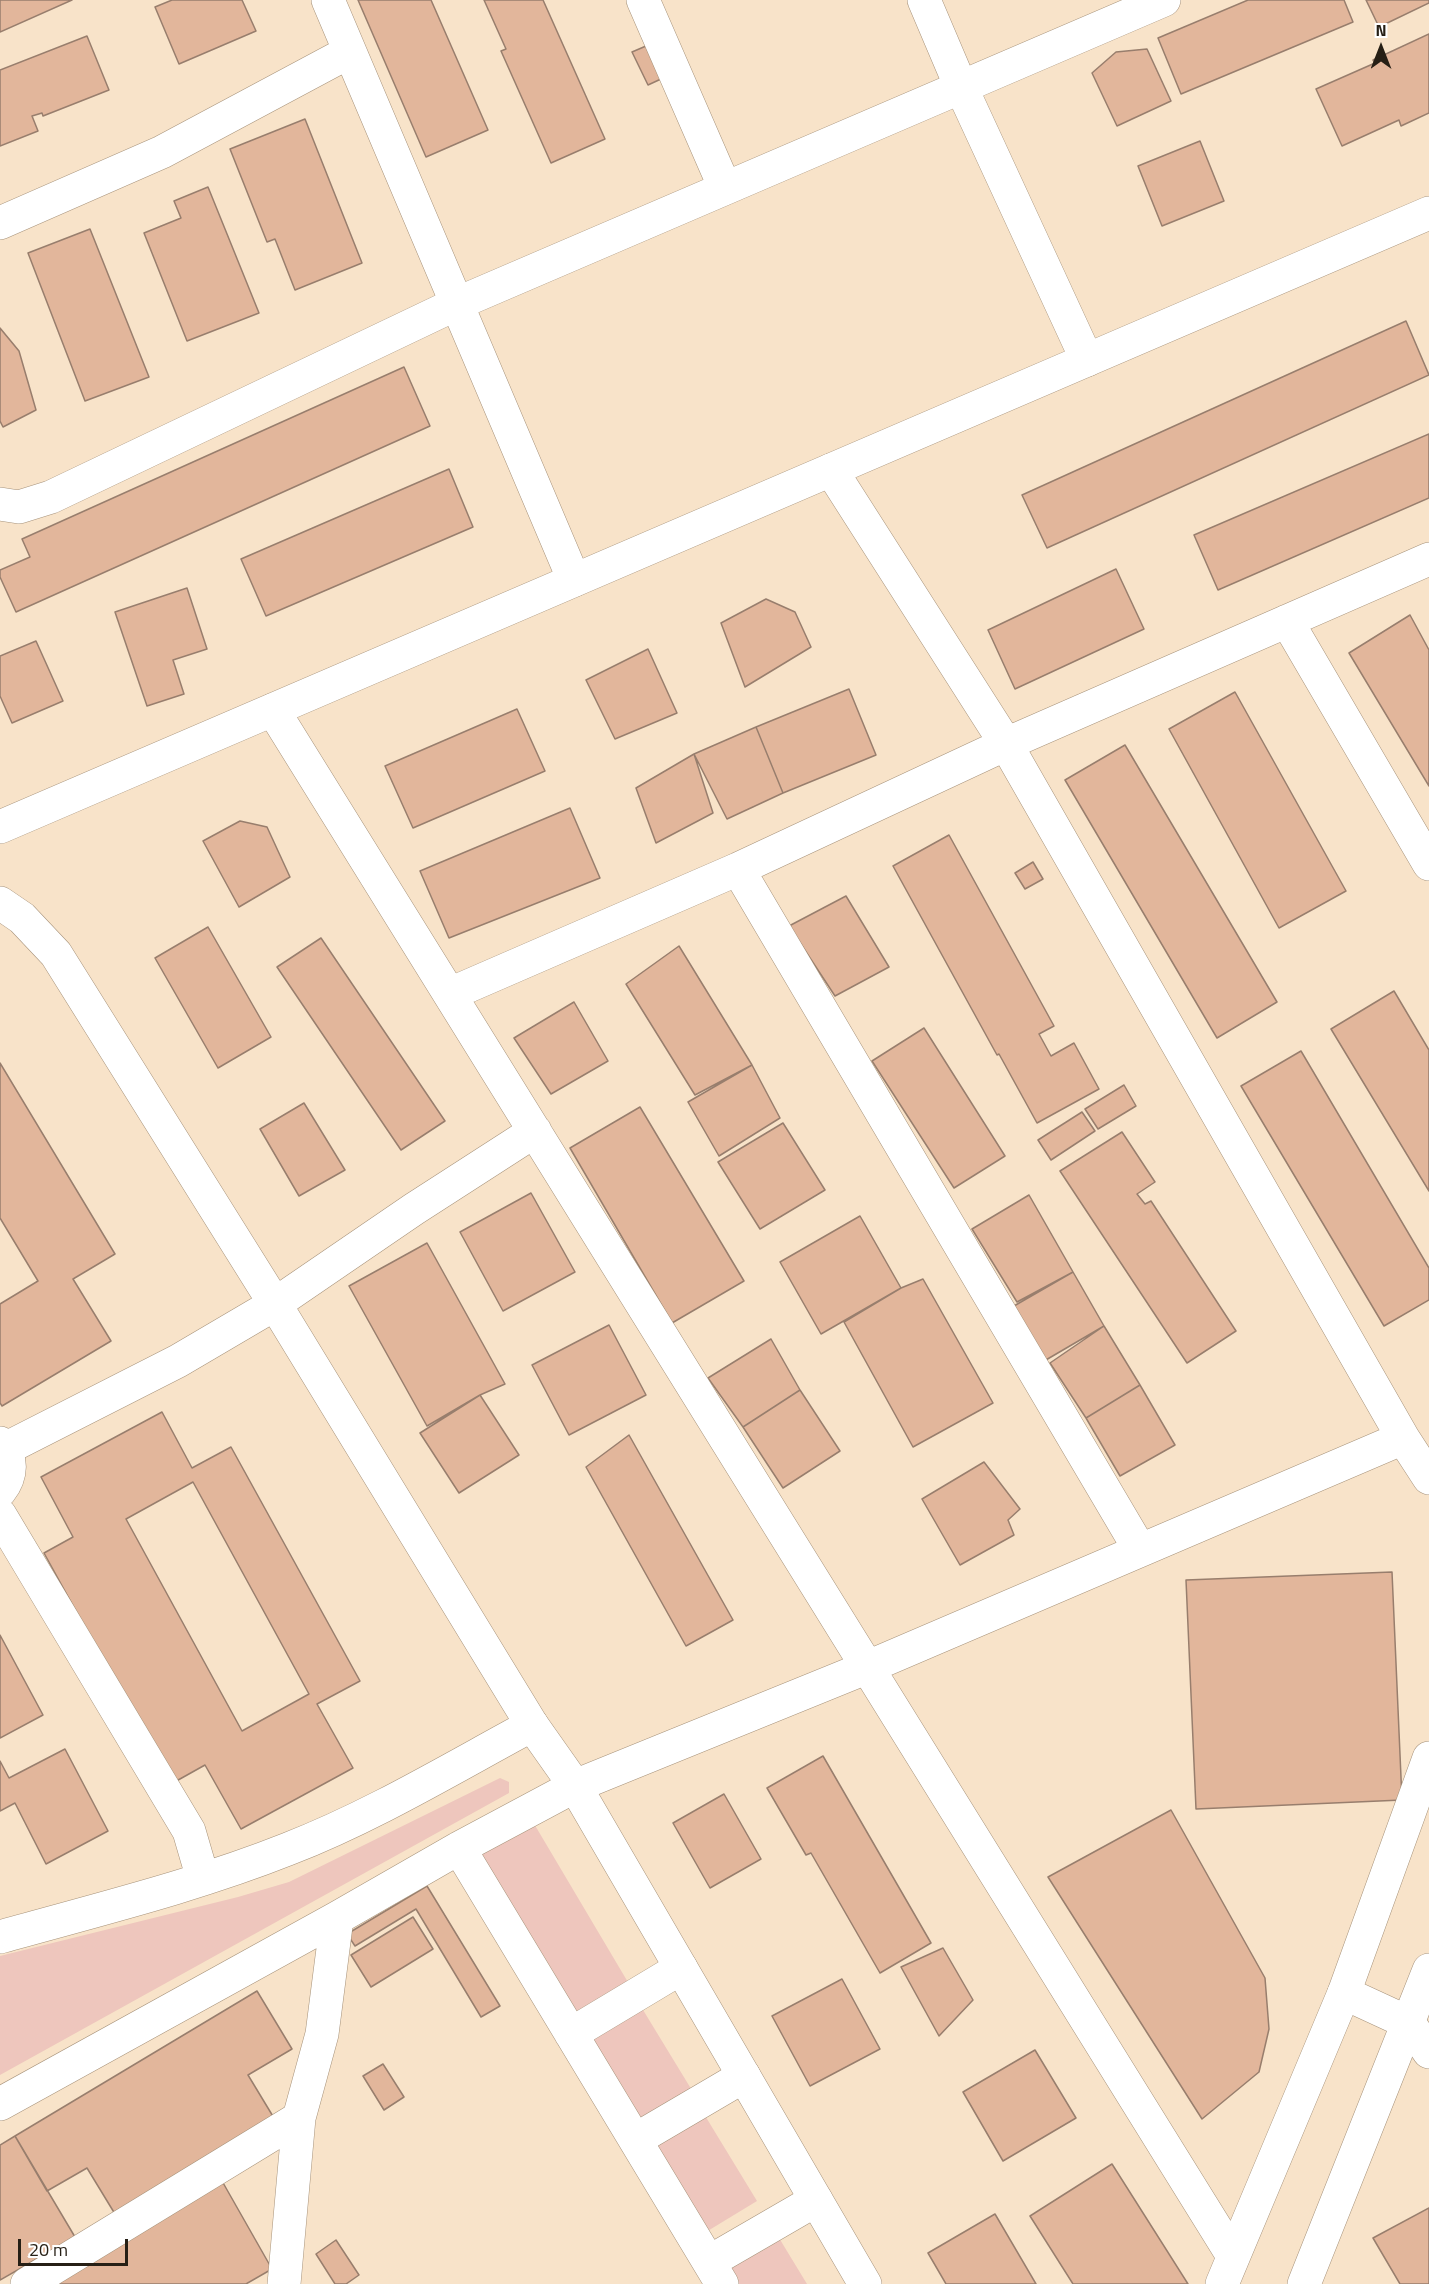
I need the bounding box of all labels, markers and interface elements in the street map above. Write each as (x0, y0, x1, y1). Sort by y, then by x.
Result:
north arrow (1351, 18, 1411, 78)
text: N (1375, 18, 1387, 42)
scale bar (21, 2227, 130, 2265)
text: 20 m (29, 2236, 68, 2263)

